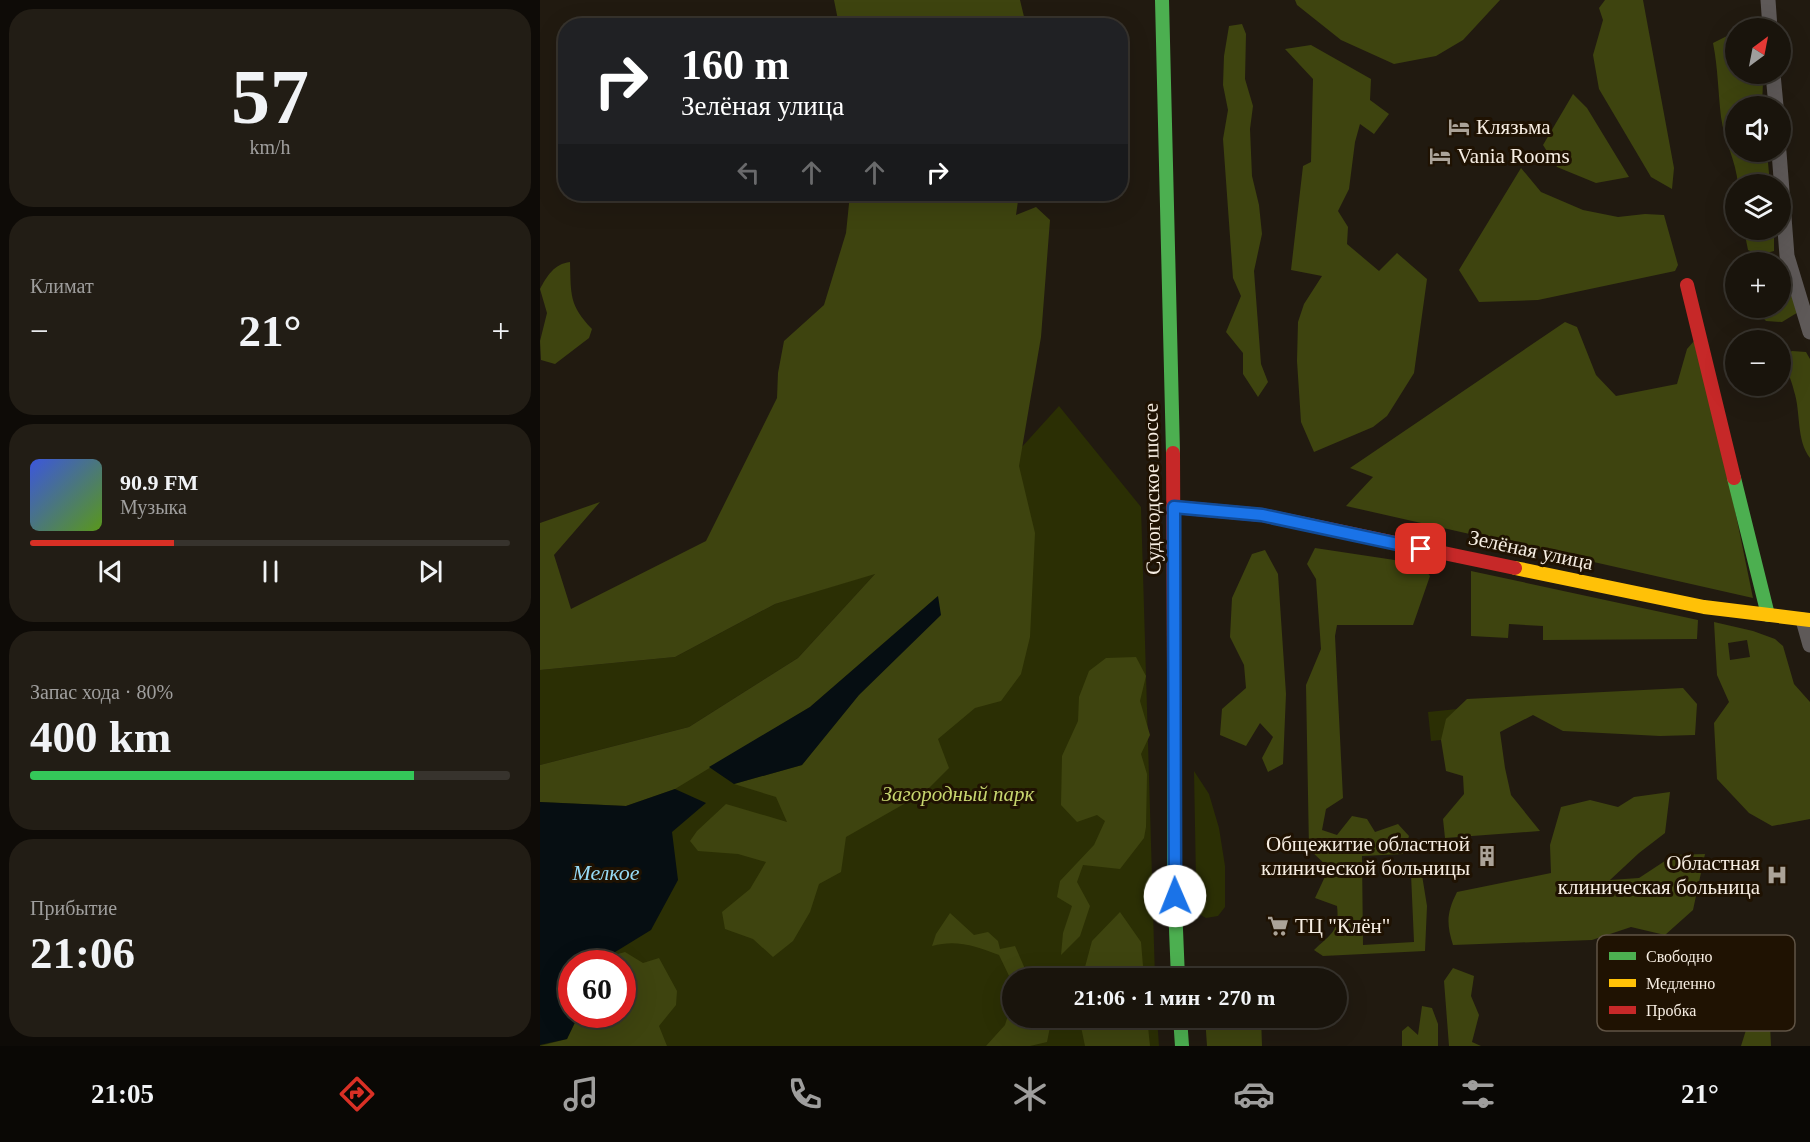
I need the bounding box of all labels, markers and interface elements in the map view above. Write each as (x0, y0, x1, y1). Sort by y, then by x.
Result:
north arrow (1725, 18, 1791, 84)
map controls (1725, 18, 1791, 396)
icon: right (582, 42, 660, 120)
text: 160 m (681, 42, 790, 88)
text: 57 (231, 53, 309, 140)
text: Зелёная улица (681, 91, 844, 121)
button: sound (1725, 96, 1791, 162)
hotel icon: Клязьма (1447, 115, 1471, 139)
place label: Клязьма (1476, 115, 1551, 139)
text: km/h (249, 136, 291, 158)
hotel icon: Vania Rooms (1428, 144, 1452, 168)
place label: Vania Rooms (1457, 144, 1570, 168)
icon: left (732, 156, 765, 189)
icon: ahead (795, 156, 828, 189)
icon: ahead (858, 156, 891, 189)
icon: right (921, 156, 954, 189)
button: layers (1725, 174, 1791, 240)
button: + (1725, 252, 1791, 318)
text: Климат (30, 275, 94, 297)
text: 21° (239, 306, 302, 356)
text: − (30, 313, 49, 349)
text: + (491, 313, 510, 349)
button: − (1725, 330, 1791, 396)
street label: Судогодское шоссе (1139, 403, 1165, 575)
text: 90.9 FM (120, 470, 198, 495)
text: Музыка (120, 496, 187, 518)
pin (1395, 523, 1446, 574)
street label: Зелёная улица (1466, 525, 1596, 575)
icon: arrive (1404, 532, 1437, 565)
icon: previous (94, 555, 127, 588)
icon: pause (254, 555, 287, 588)
icon: next (414, 555, 447, 588)
text: Запас хода · 80% (30, 681, 173, 703)
text: 400 km (30, 712, 171, 762)
park label: Загородный парк (882, 782, 1034, 806)
place label: Общежитие областной клинической больницы (1261, 832, 1470, 880)
building icon: Общежитие областной клинической больницы (1475, 844, 1499, 868)
place label: Областная клиническая больница (1558, 851, 1761, 899)
water label: Мелкое (571, 860, 640, 885)
hospital icon: Областная клиническая больница (1765, 863, 1789, 887)
position arrow (1143, 864, 1207, 928)
text: Прибытие (30, 897, 117, 919)
supermarket icon: ТЦ "Клён" (1266, 914, 1290, 938)
place label: ТЦ "Клён" (1295, 914, 1390, 938)
text: 21:06 (30, 928, 135, 978)
legend (1597, 935, 1795, 1031)
text: Свободно (1646, 948, 1713, 966)
speed limit sign: 60 (558, 950, 636, 1028)
text: Медленно (1646, 975, 1715, 993)
text: 21:06 · 1 мин · 270 m (1074, 985, 1275, 1010)
text: Пробка (1646, 1002, 1696, 1020)
icon: directions (336, 1073, 378, 1115)
icon: music (560, 1073, 602, 1115)
icon: phone (784, 1073, 826, 1115)
icon: climate (1009, 1073, 1051, 1115)
icon: car (1233, 1073, 1275, 1115)
icon: filters (1457, 1073, 1499, 1115)
text: 21:05 (91, 1079, 154, 1109)
text: 21° (1681, 1079, 1719, 1109)

